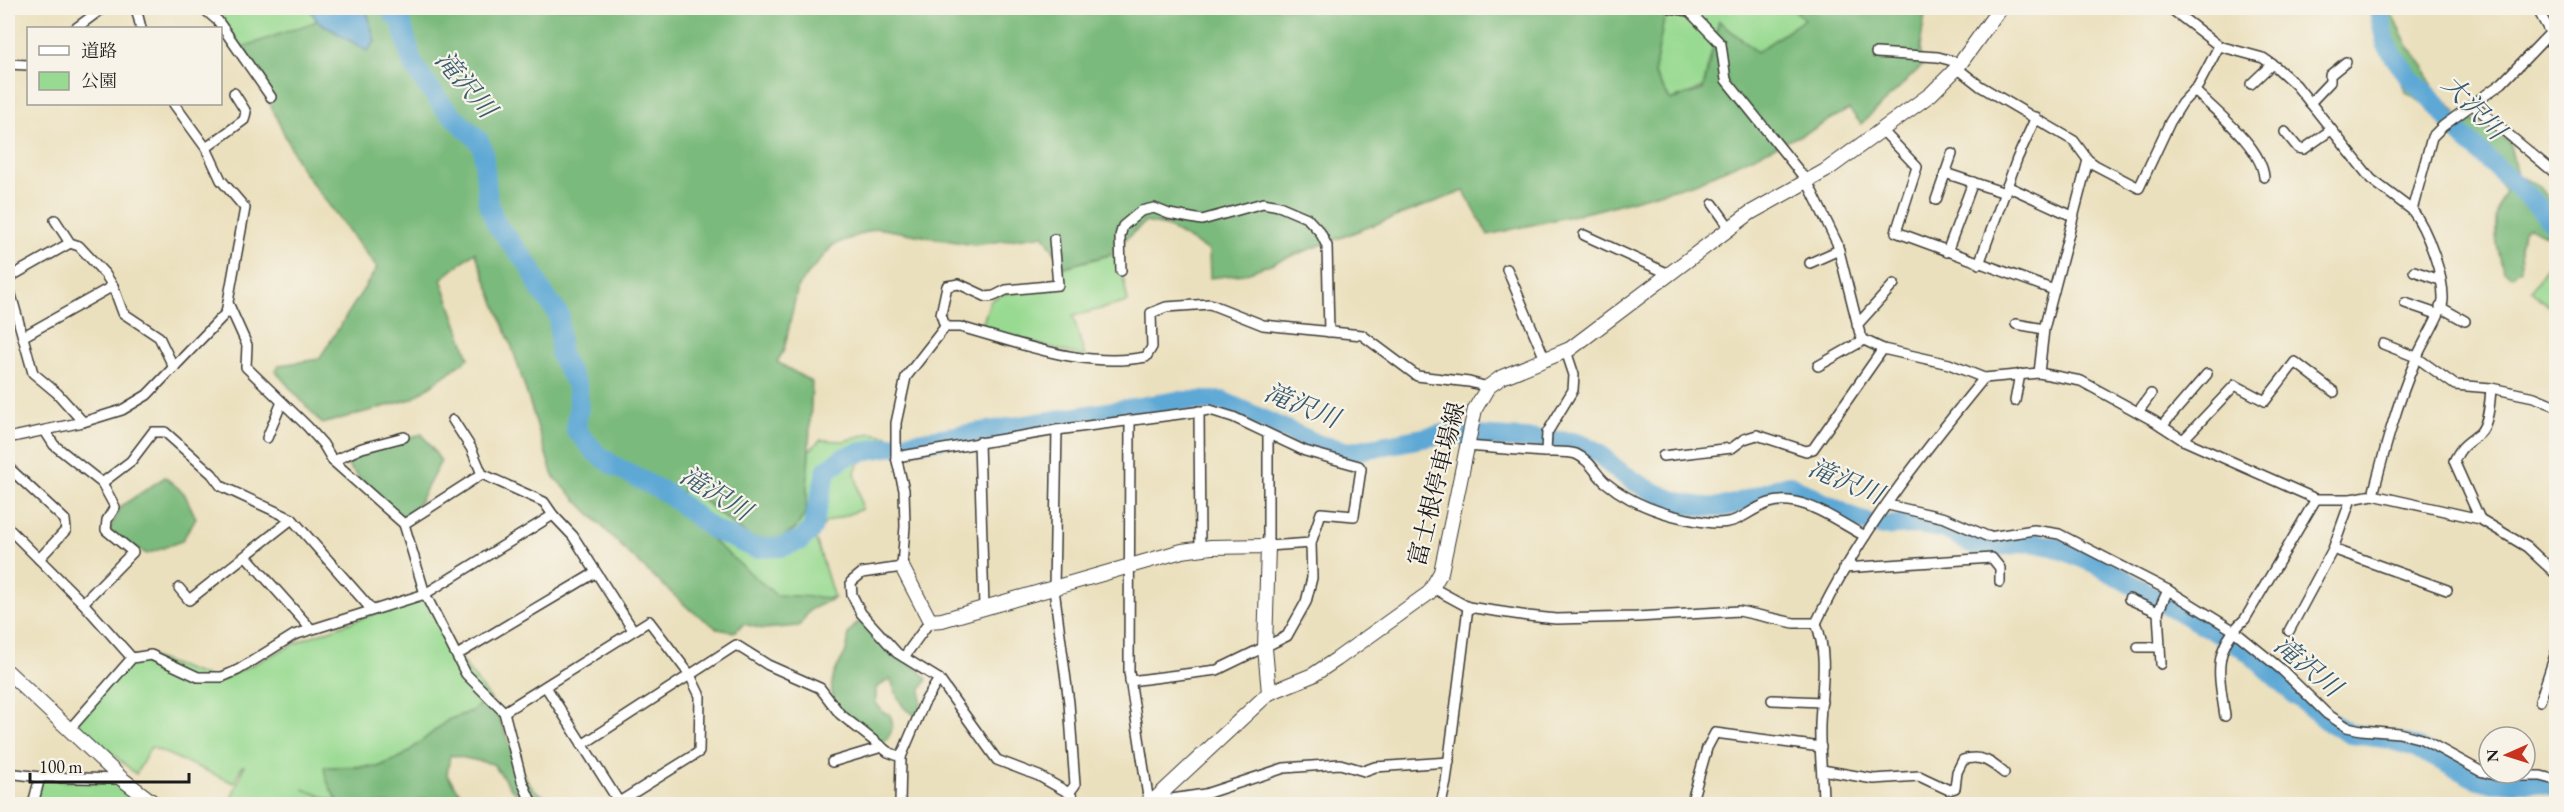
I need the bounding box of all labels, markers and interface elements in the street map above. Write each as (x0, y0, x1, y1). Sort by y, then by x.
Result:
legend (27, 27, 222, 105)
text: 道路 (81, 39, 117, 62)
water label: 滝沢川 (428, 43, 506, 127)
water label: 大沢川 (2435, 67, 2515, 149)
text: 公園 (81, 69, 117, 92)
water label: 滝沢川 (1259, 375, 1347, 436)
street label: 富士根停車場線 (1401, 399, 1471, 569)
water label: 滝沢川 (1803, 450, 1891, 513)
water label: 滝沢川 (674, 458, 761, 530)
water label: 滝沢川 (2267, 628, 2351, 706)
north arrow (2477, 725, 2537, 785)
scale bar (30, 746, 189, 784)
text: N (2482, 749, 2503, 763)
text: 100 m (39, 755, 83, 778)

